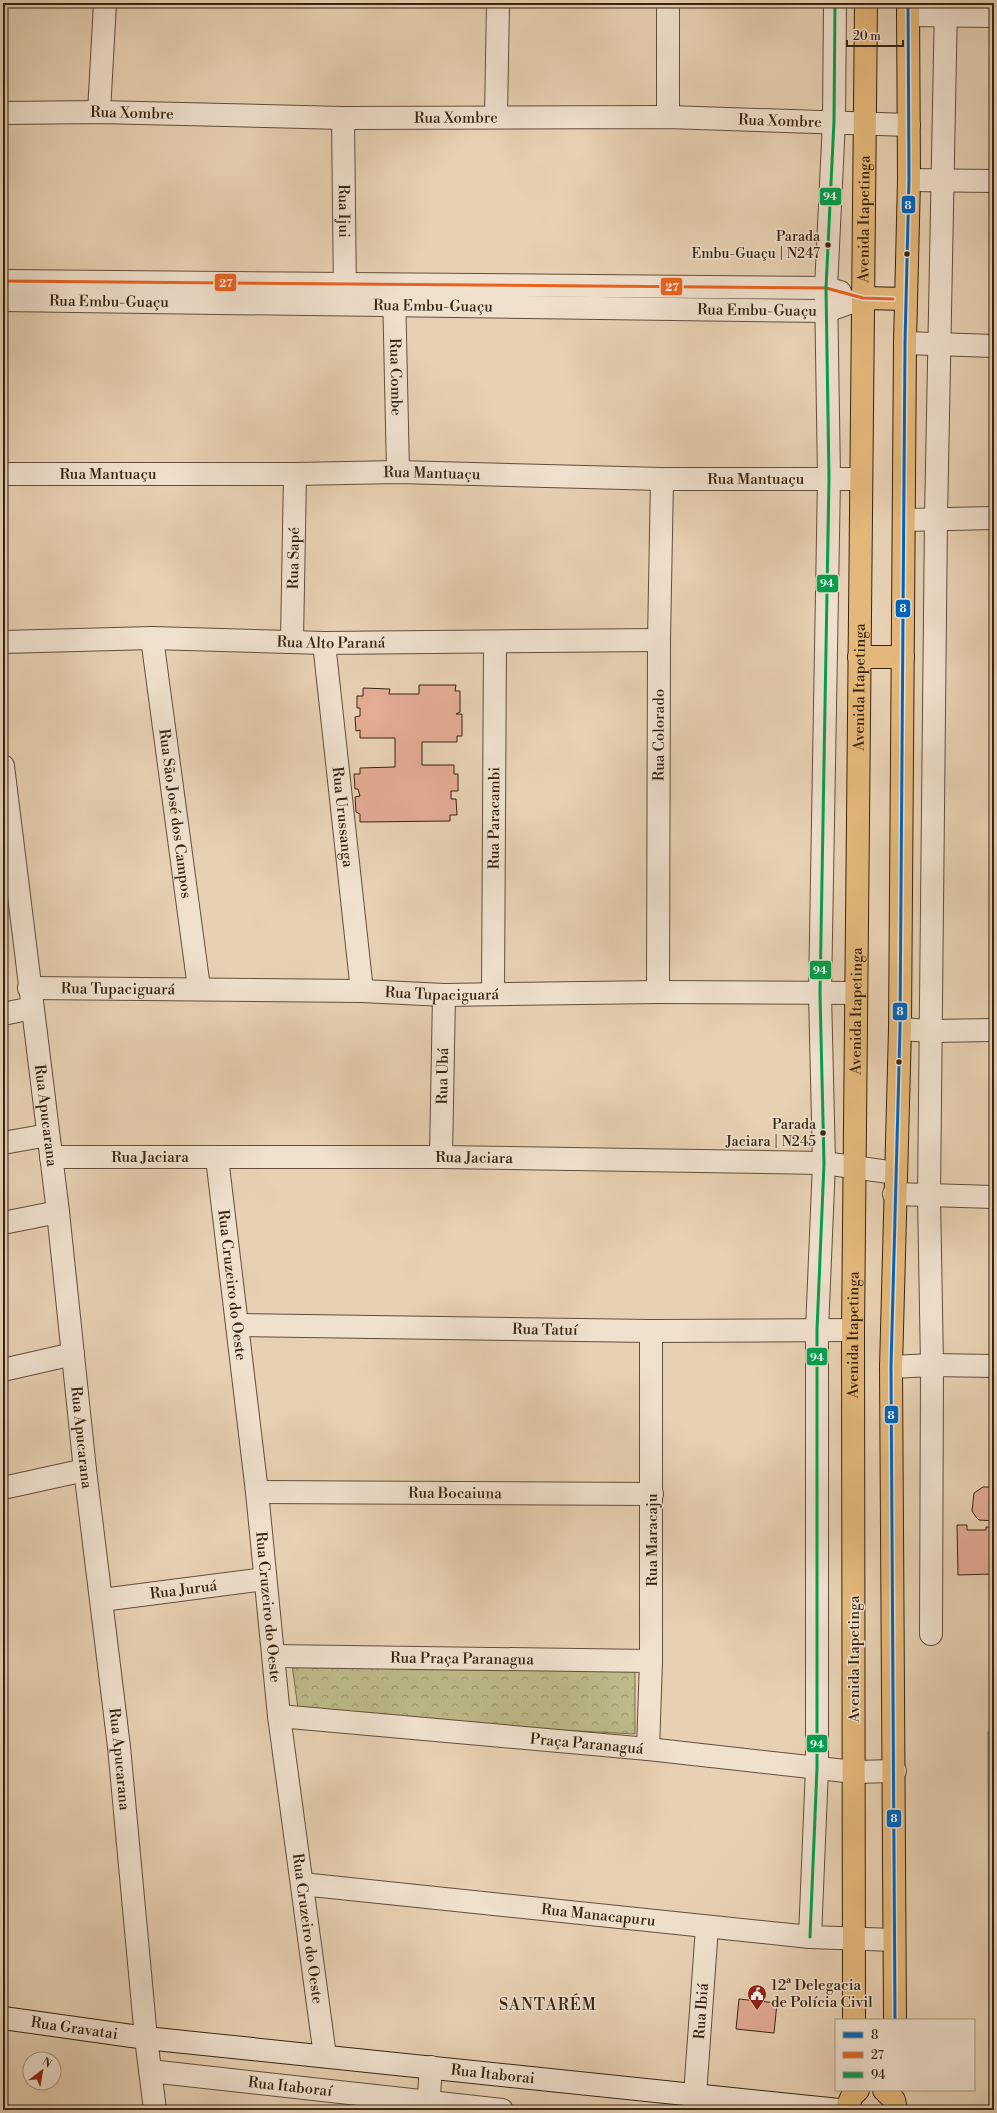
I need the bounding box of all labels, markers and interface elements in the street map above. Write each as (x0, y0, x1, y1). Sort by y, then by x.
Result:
scale bar (847, 22, 903, 48)
text: 20 m (853, 29, 881, 44)
street label: Rua Xombre (90, 102, 174, 123)
street label: Rua Xombre (414, 108, 498, 127)
street label: Rua Xombre (738, 110, 822, 132)
street label: Avenida Itapetinga (854, 155, 874, 284)
street label: Rua Ijui (334, 184, 354, 238)
line badge: 94 (819, 187, 842, 206)
text: 94 (823, 190, 837, 204)
line badge: 8 (901, 195, 916, 214)
text: 8 (904, 199, 912, 213)
place label: Parada Embu-Guaçu | N247 (692, 228, 821, 263)
marker: Parada Embu-Guaçu | N247 (823, 240, 833, 250)
unlabelled marker (902, 249, 912, 259)
line badge: 27 (214, 273, 237, 292)
text: 27 (219, 277, 233, 291)
line badge: 27 (660, 277, 683, 296)
text: 27 (665, 281, 679, 295)
street label: Rua Embu-Guaçu (49, 291, 170, 312)
street label: Rua Embu-Guaçu (373, 295, 493, 316)
street label: Rua Embu-Guaçu (697, 300, 817, 320)
street label: Rua Combe (386, 338, 406, 416)
street label: Rua Mantuaçu (383, 462, 481, 484)
street label: Rua Mantuaçu (59, 465, 157, 484)
street label: Rua Mantuaçu (707, 470, 805, 489)
street label: Rua Sapé (283, 527, 304, 589)
line badge: 94 (816, 574, 839, 593)
text: 94 (820, 577, 834, 591)
line badge: 8 (895, 599, 911, 618)
text: 8 (899, 602, 907, 616)
street label: Avenida Itapetinga (849, 623, 869, 752)
street label: Rua Alto Paraná (276, 632, 386, 653)
street label: Rua Colorado (649, 689, 668, 781)
street label: Rua São José dos Campos (155, 728, 196, 899)
street label: Rua Urussanga (328, 766, 358, 869)
street label: Rua Paracambi (484, 767, 504, 869)
street label: Avenida Itapetinga (846, 947, 866, 1076)
line badge: 94 (809, 960, 832, 980)
text: 94 (813, 964, 827, 978)
street label: Rua Tupaciguará (61, 979, 176, 999)
street label: Rua Tupaciguará (384, 983, 500, 1005)
line badge: 8 (892, 1002, 908, 1021)
text: 8 (896, 1005, 904, 1019)
street label: Rua Ubá (432, 1047, 453, 1105)
unlabelled marker (894, 1057, 904, 1067)
street label: Rua Apucarana (30, 1063, 62, 1168)
place label: Parada Jaciara | N245 (725, 1116, 817, 1151)
marker: Parada Jaciara | N245 (818, 1128, 828, 1138)
street label: Rua Jaciara (111, 1148, 189, 1167)
street label: Rua Jaciara (435, 1148, 513, 1168)
street label: Rua Cruzeiro do Oeste (214, 1209, 251, 1362)
street label: Avenida Itapetinga (843, 1271, 863, 1400)
street label: Rua Tatuí (512, 1319, 579, 1339)
line badge: 94 (806, 1347, 828, 1366)
text: 94 (810, 1351, 824, 1365)
street label: Rua Apucarana (67, 1385, 97, 1490)
line badge: 8 (884, 1405, 899, 1424)
text: 8 (887, 1409, 895, 1423)
street label: Rua Bocaiuna (408, 1483, 502, 1503)
street label: Rua Maracaju (643, 1493, 662, 1587)
street label: Rua Cruzeiro do Oeste (251, 1531, 285, 1684)
street label: Rua Juruá (149, 1576, 219, 1603)
street label: Avenida Itapetinga (845, 1595, 864, 1724)
street label: Rua Praça Paranagua (390, 1648, 534, 1669)
street label: Rua Apucarana (105, 1707, 134, 1812)
street label: Praça Paranaguá (529, 1729, 645, 1758)
line badge: 94 (806, 1734, 828, 1753)
text: 94 (810, 1738, 824, 1752)
line badge: 8 (886, 1809, 902, 1828)
text: 8 (890, 1812, 898, 1826)
street label: Rua Cruzeiro do Oeste (288, 1852, 327, 2005)
street label: Rua Manacapuru (540, 1900, 657, 1930)
place label: 12ª Delegacia de Polícia Civil (771, 1976, 873, 2012)
street label: Rua Ibiá (689, 1982, 712, 2040)
public building icon: 12ª Delegacia de Polícia Civil (746, 1983, 768, 2011)
district label: SANTARÉM (499, 1993, 597, 2015)
street label: Rua Gravatai (30, 2012, 119, 2043)
legend (835, 2019, 975, 2091)
text: 8 (871, 2028, 878, 2043)
text: 27 (871, 2048, 884, 2063)
north arrow (22, 2051, 62, 2091)
text: N (39, 2055, 54, 2072)
street label: Rua Itaborai (450, 2060, 536, 2088)
text: 94 (871, 2068, 885, 2083)
street label: Rua Itaboraí (247, 2072, 334, 2101)

